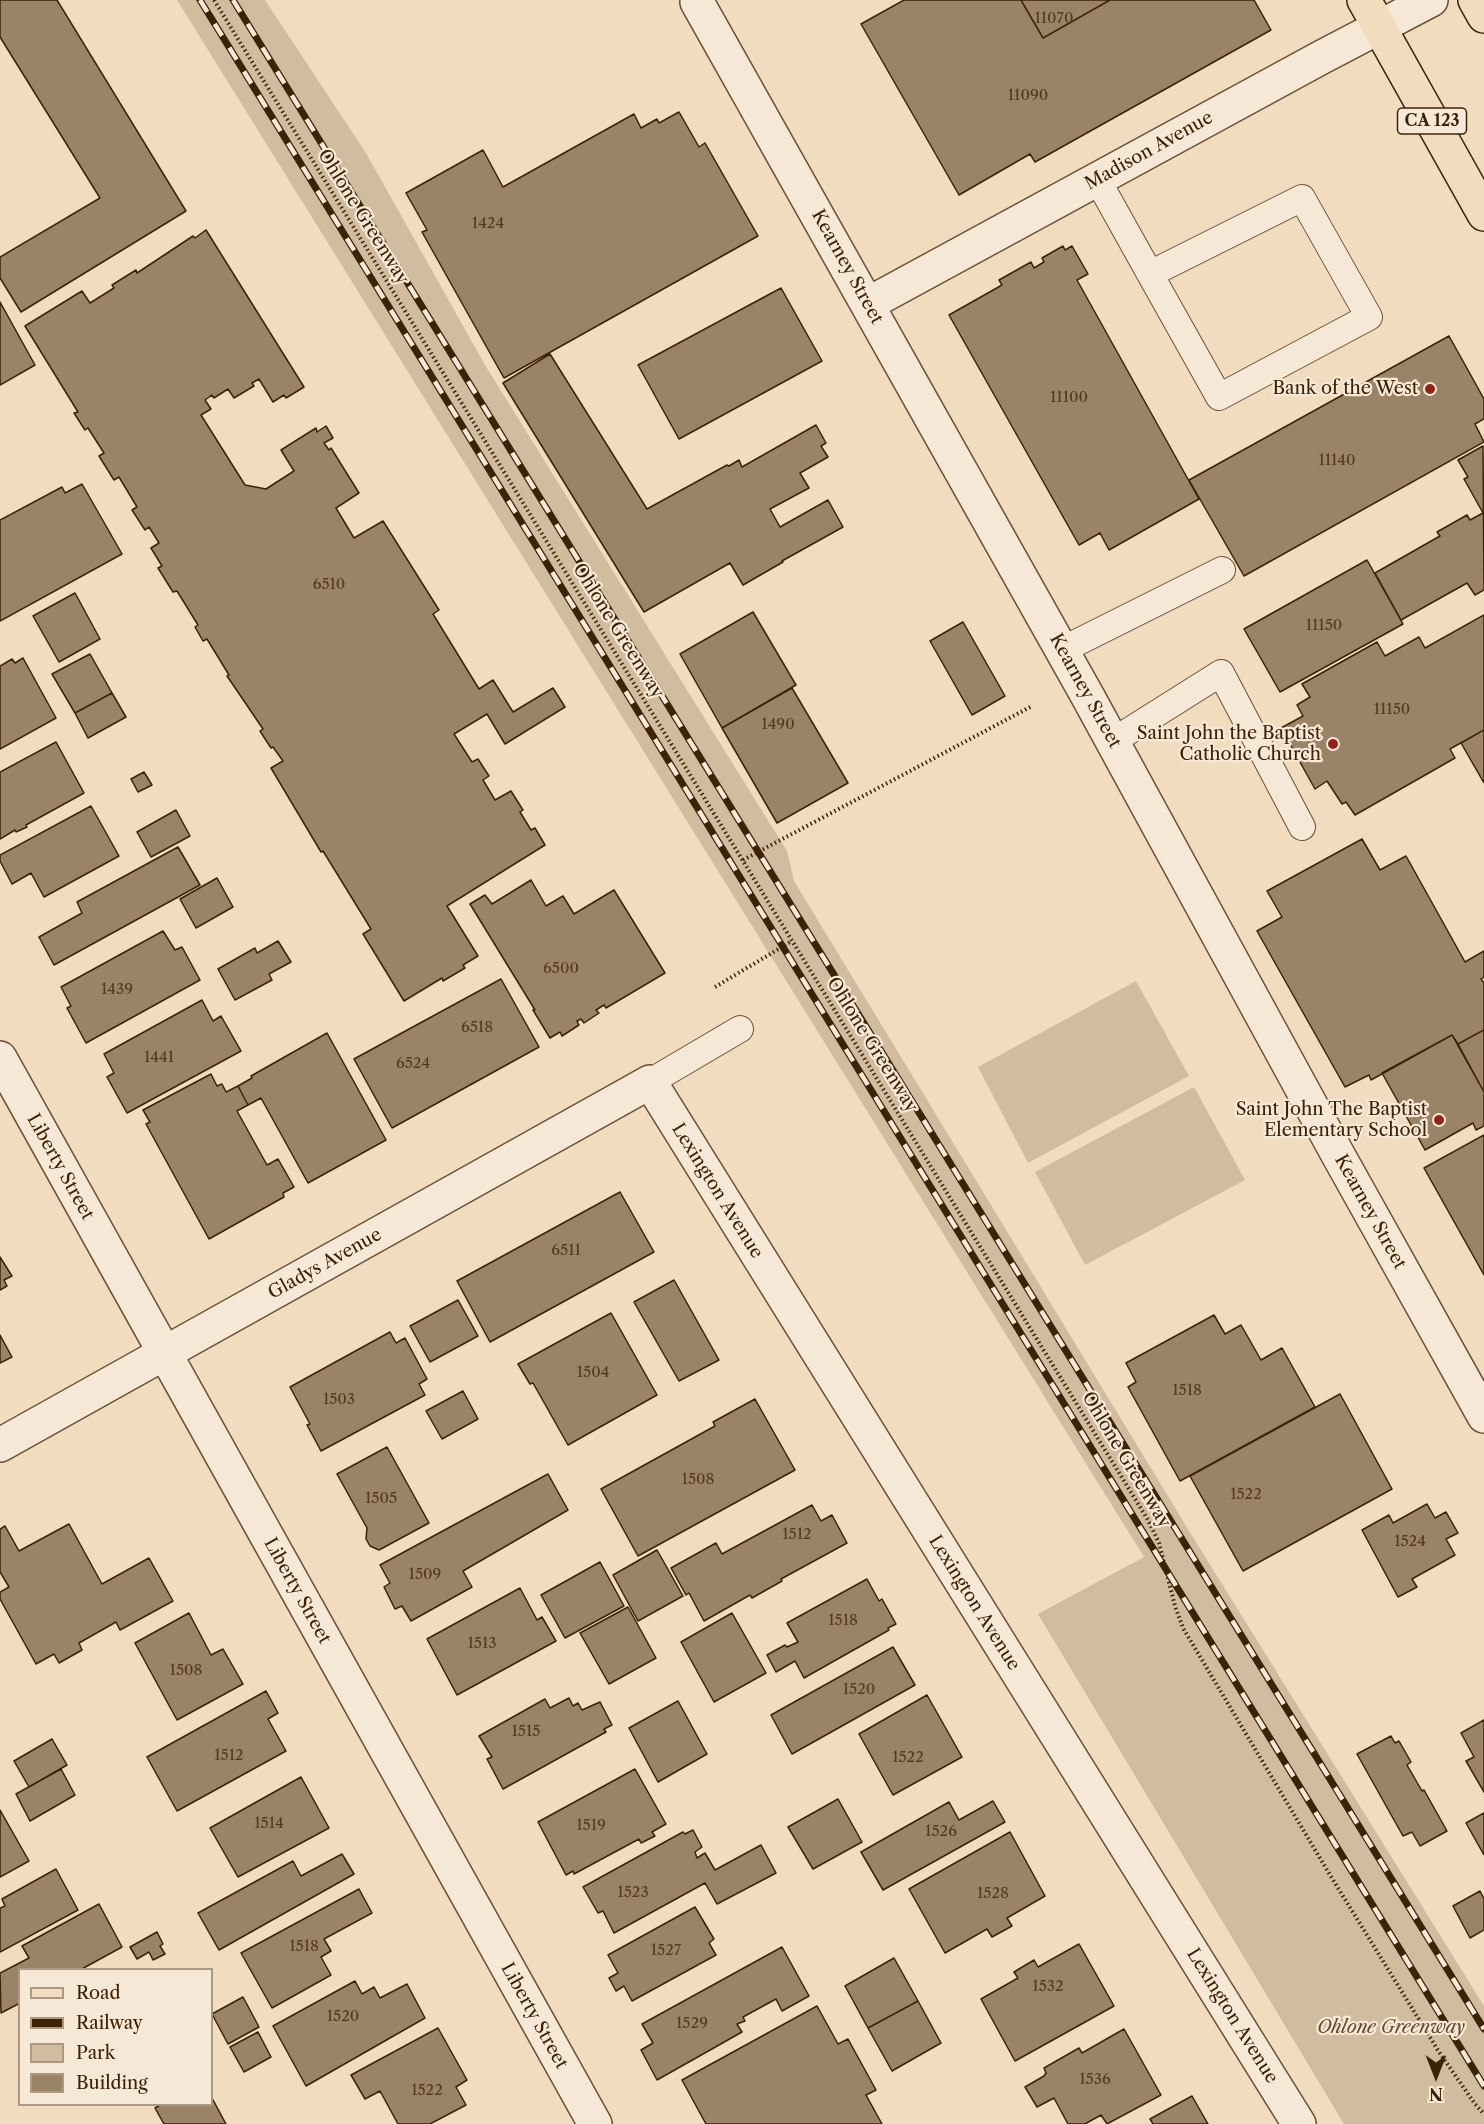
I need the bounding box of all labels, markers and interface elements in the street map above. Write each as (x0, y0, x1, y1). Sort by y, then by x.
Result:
house number: 11070 (1034, 10, 1074, 28)
house number: 11090 (1008, 87, 1048, 105)
street label: Madison Avenue (1081, 107, 1217, 195)
road number: CA 123 (1398, 108, 1466, 134)
street label: Ohlone Greenway (313, 146, 413, 288)
street label: Kearney Street (807, 206, 887, 328)
house number: 1424 (472, 215, 504, 233)
place label: Bank of the West (1272, 378, 1418, 400)
marker: Bank of the West (1423, 382, 1437, 396)
house number: 11100 (1050, 389, 1088, 407)
house number: 11140 (1318, 452, 1356, 470)
street label: Ohlone Greenway (568, 560, 668, 702)
house number: 6510 (313, 576, 345, 594)
house number: 11150 (1306, 617, 1342, 635)
street label: Kearney Street (1045, 630, 1125, 752)
house number: 11150 (1374, 701, 1410, 719)
house number: 1490 (761, 716, 795, 734)
place label: Saint John the Baptist Catholic Church (1137, 723, 1321, 766)
marker: Saint John the Baptist Catholic Church (1326, 737, 1340, 751)
house number: 6500 (543, 960, 579, 978)
street label: Ohlone Greenway (822, 974, 922, 1116)
house number: 1439 (101, 981, 133, 999)
house number: 6518 (461, 1019, 493, 1037)
house number: 1441 (144, 1049, 174, 1067)
house number: 6524 (396, 1055, 430, 1073)
place label: Saint John The Baptist Elementary School (1236, 1099, 1427, 1142)
street label: Liberty Street (22, 1110, 98, 1224)
marker: Saint John The Baptist Elementary School (1432, 1113, 1446, 1127)
street label: Lexington Avenue (667, 1119, 767, 1263)
street label: Kearney Street (1330, 1151, 1410, 1273)
street label: Gladys Avenue (264, 1224, 386, 1304)
house number: 6511 (551, 1242, 581, 1260)
house number: 1504 (577, 1364, 609, 1382)
house number: 1518 (1172, 1382, 1202, 1400)
street label: Ohlone Greenway (1077, 1388, 1175, 1532)
house number: 1503 (323, 1391, 355, 1409)
house number: 1508 (682, 1471, 714, 1489)
house number: 1522 (1230, 1486, 1262, 1504)
house number: 1505 (365, 1490, 397, 1508)
house number: 1512 (782, 1526, 812, 1544)
street label: Lexington Avenue (924, 1531, 1024, 1675)
house number: 1524 (1394, 1533, 1426, 1551)
street label: Liberty Street (259, 1534, 335, 1648)
house number: 1509 (409, 1566, 441, 1584)
house number: 1518 (828, 1612, 858, 1630)
house number: 1513 (467, 1635, 497, 1653)
house number: 1508 (170, 1662, 202, 1680)
house number: 1520 (843, 1681, 875, 1699)
house number: 1515 (512, 1723, 540, 1741)
house number: 1512 (214, 1747, 244, 1765)
house number: 1522 (892, 1749, 924, 1767)
house number: 1514 (254, 1815, 284, 1833)
house number: 1519 (576, 1817, 606, 1835)
house number: 1526 (925, 1823, 957, 1841)
house number: 1523 (617, 1884, 649, 1902)
house number: 1528 (977, 1885, 1009, 1903)
house number: 1518 (289, 1938, 319, 1956)
house number: 1527 (651, 1942, 681, 1960)
street label: Lexington Avenue (1182, 1944, 1282, 2088)
street label: Liberty Street (496, 1959, 572, 2073)
legend (18, 1968, 213, 2106)
house number: 1532 (1032, 1978, 1064, 1996)
text: Road (76, 1982, 121, 2004)
house number: 1520 (327, 2008, 359, 2026)
text: Railway (76, 2012, 143, 2034)
house number: 1529 (676, 2015, 708, 2033)
park label: Ohlone Greenway (1317, 2017, 1465, 2039)
text: Park (76, 2042, 115, 2064)
north arrow (1406, 2046, 1466, 2106)
house number: 1536 (1079, 2071, 1111, 2089)
text: Building (76, 2072, 148, 2094)
house number: 1522 (411, 2082, 443, 2100)
text: N (1429, 2084, 1443, 2104)

